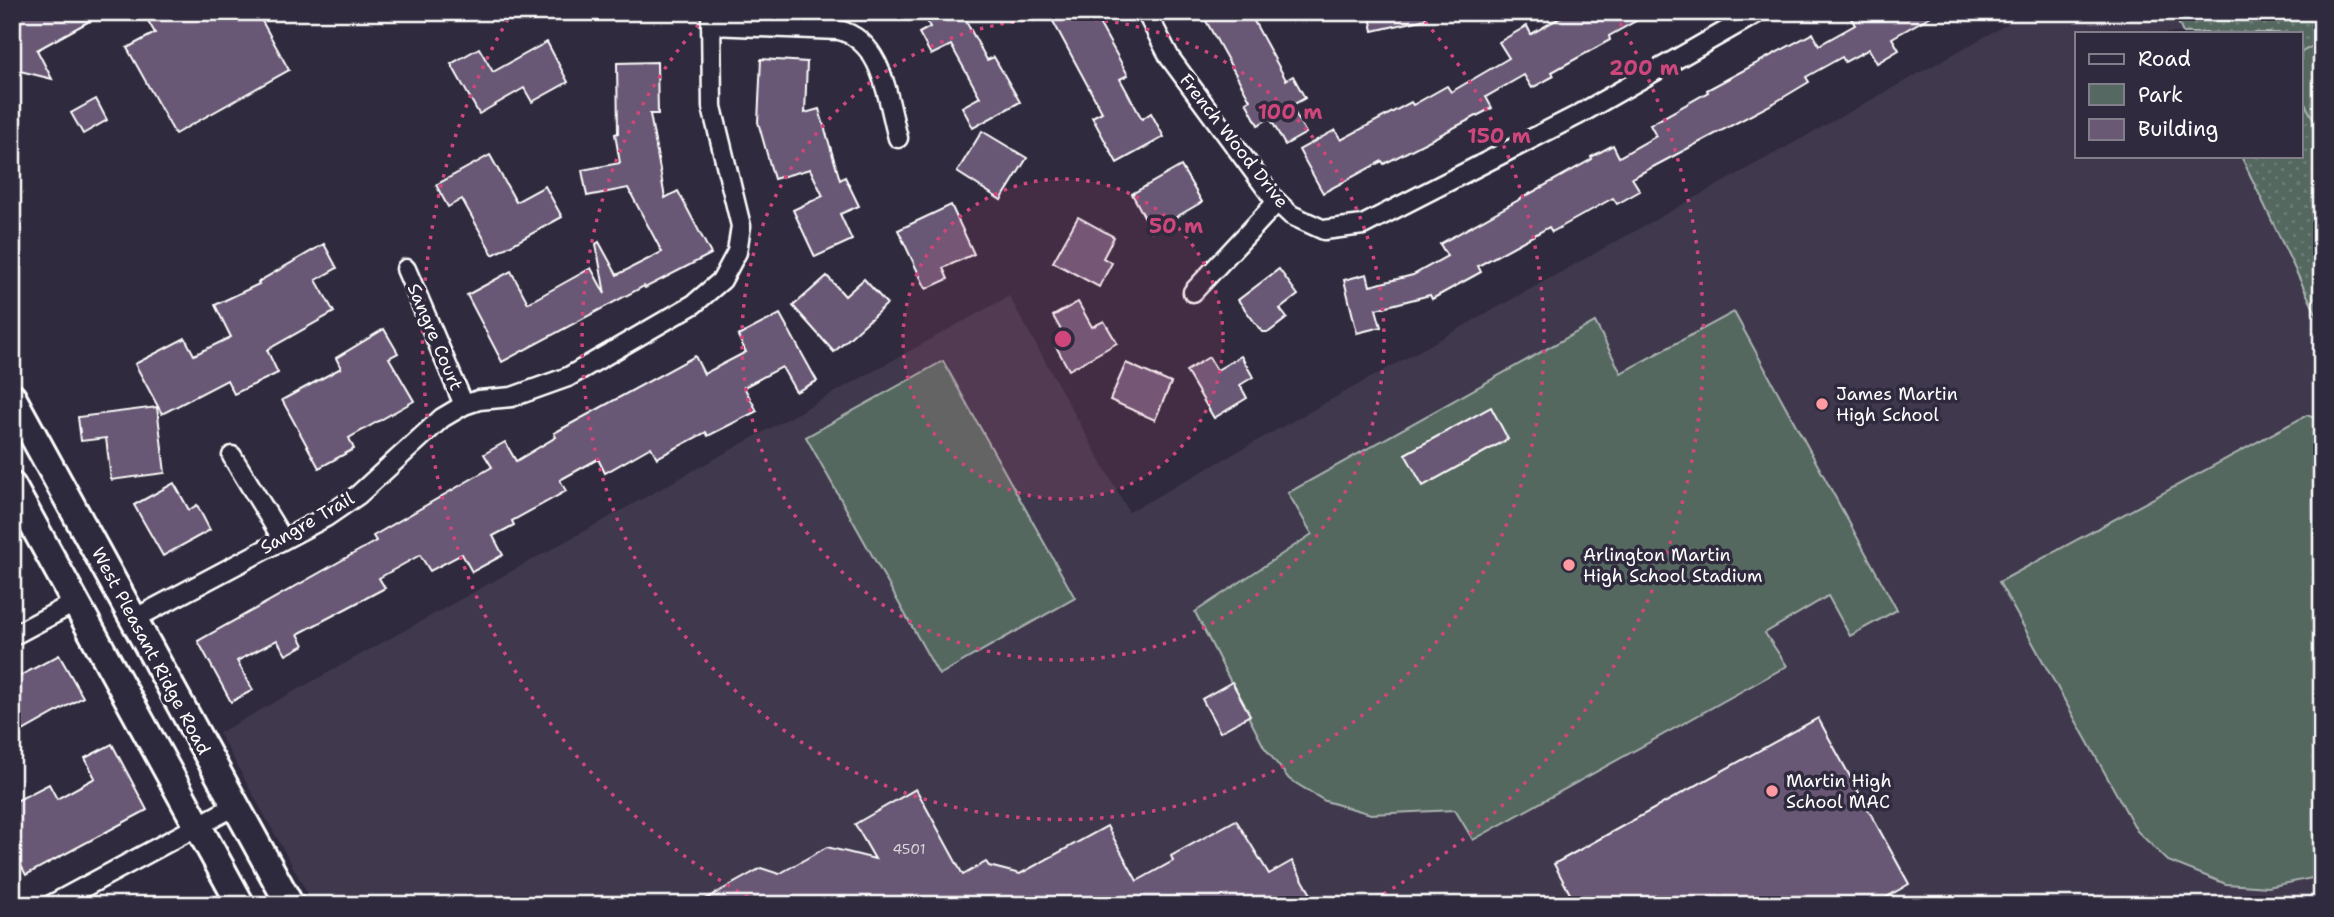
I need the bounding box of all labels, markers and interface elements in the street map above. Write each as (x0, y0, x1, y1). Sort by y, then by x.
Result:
legend (2075, 32, 2302, 158)
text: Road (2138, 45, 2191, 73)
text: 200 m (1609, 54, 1679, 82)
street label: French Wood Drive (1174, 69, 1294, 213)
text: Park (2138, 81, 2183, 109)
text: 100 m (1258, 98, 1322, 126)
text: Building (2138, 115, 2218, 143)
text: 150 m (1467, 122, 1531, 150)
text: 50 m (1149, 212, 1203, 240)
street label: Sangre Court (402, 280, 468, 394)
centre of rings (1051, 327, 1075, 351)
place label: James Martin High School (1836, 382, 1958, 427)
marker: James Martin High School (1814, 396, 1830, 412)
street label: Sangre Trail (256, 486, 359, 560)
street label: West Pleasant Ridge Road (86, 543, 216, 759)
place label: Arlington Martin High School Stadium (1583, 543, 1762, 588)
marker: Arlington Martin High School Stadium (1561, 557, 1577, 573)
place label: Martin High School MAC (1786, 769, 1892, 814)
marker: Martin High School MAC (1764, 783, 1780, 799)
house number: 4501 (892, 840, 926, 858)

